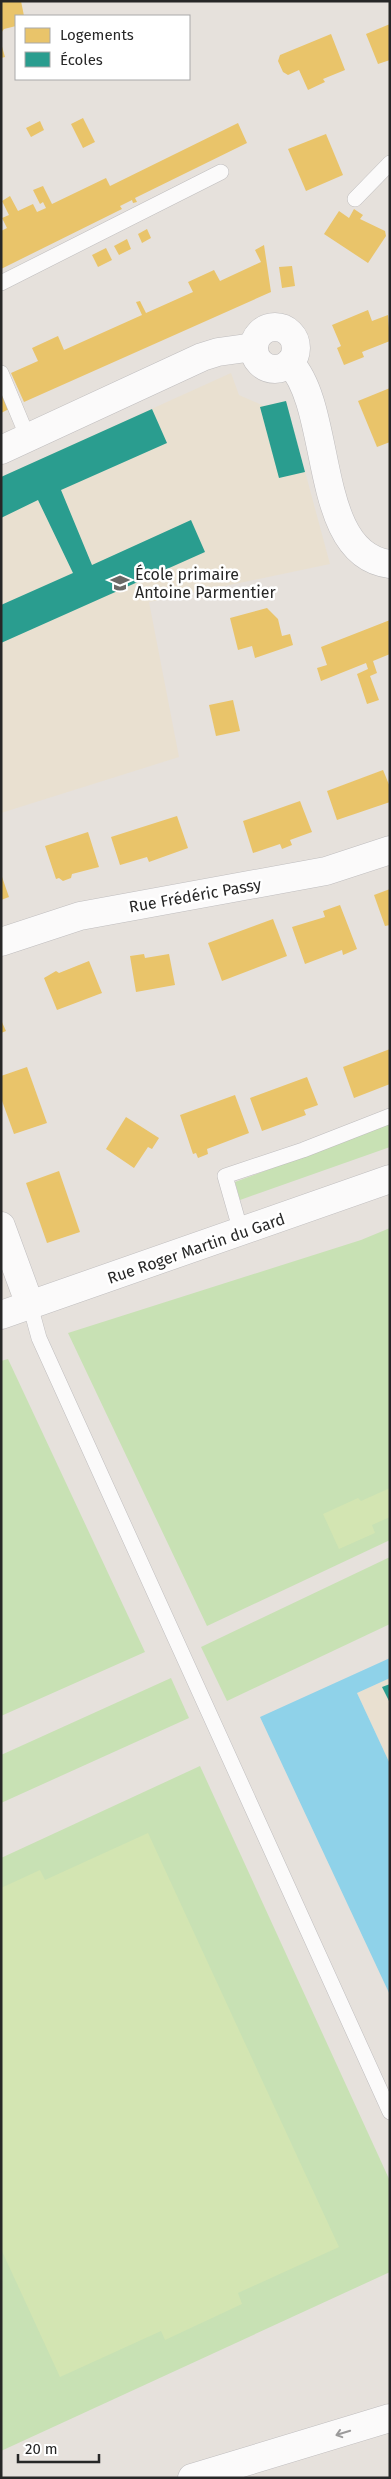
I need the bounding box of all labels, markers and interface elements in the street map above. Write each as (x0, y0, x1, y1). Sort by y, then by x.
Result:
legend (15, 15, 190, 80)
text: Logements (60, 26, 134, 44)
text: Écoles (60, 51, 103, 69)
place label: École primaire Antoine Parmentier (135, 564, 276, 602)
school or university icon: École primaire Antoine Parmentier (109, 572, 131, 594)
street label: Rue Frédéric Passy (128, 874, 263, 916)
street label: Rue Roger Martin du Gard (105, 1209, 287, 1288)
one-way arrow (335, 2428, 351, 2438)
scale bar (18, 2432, 99, 2464)
text: 20 m (25, 2440, 58, 2458)

